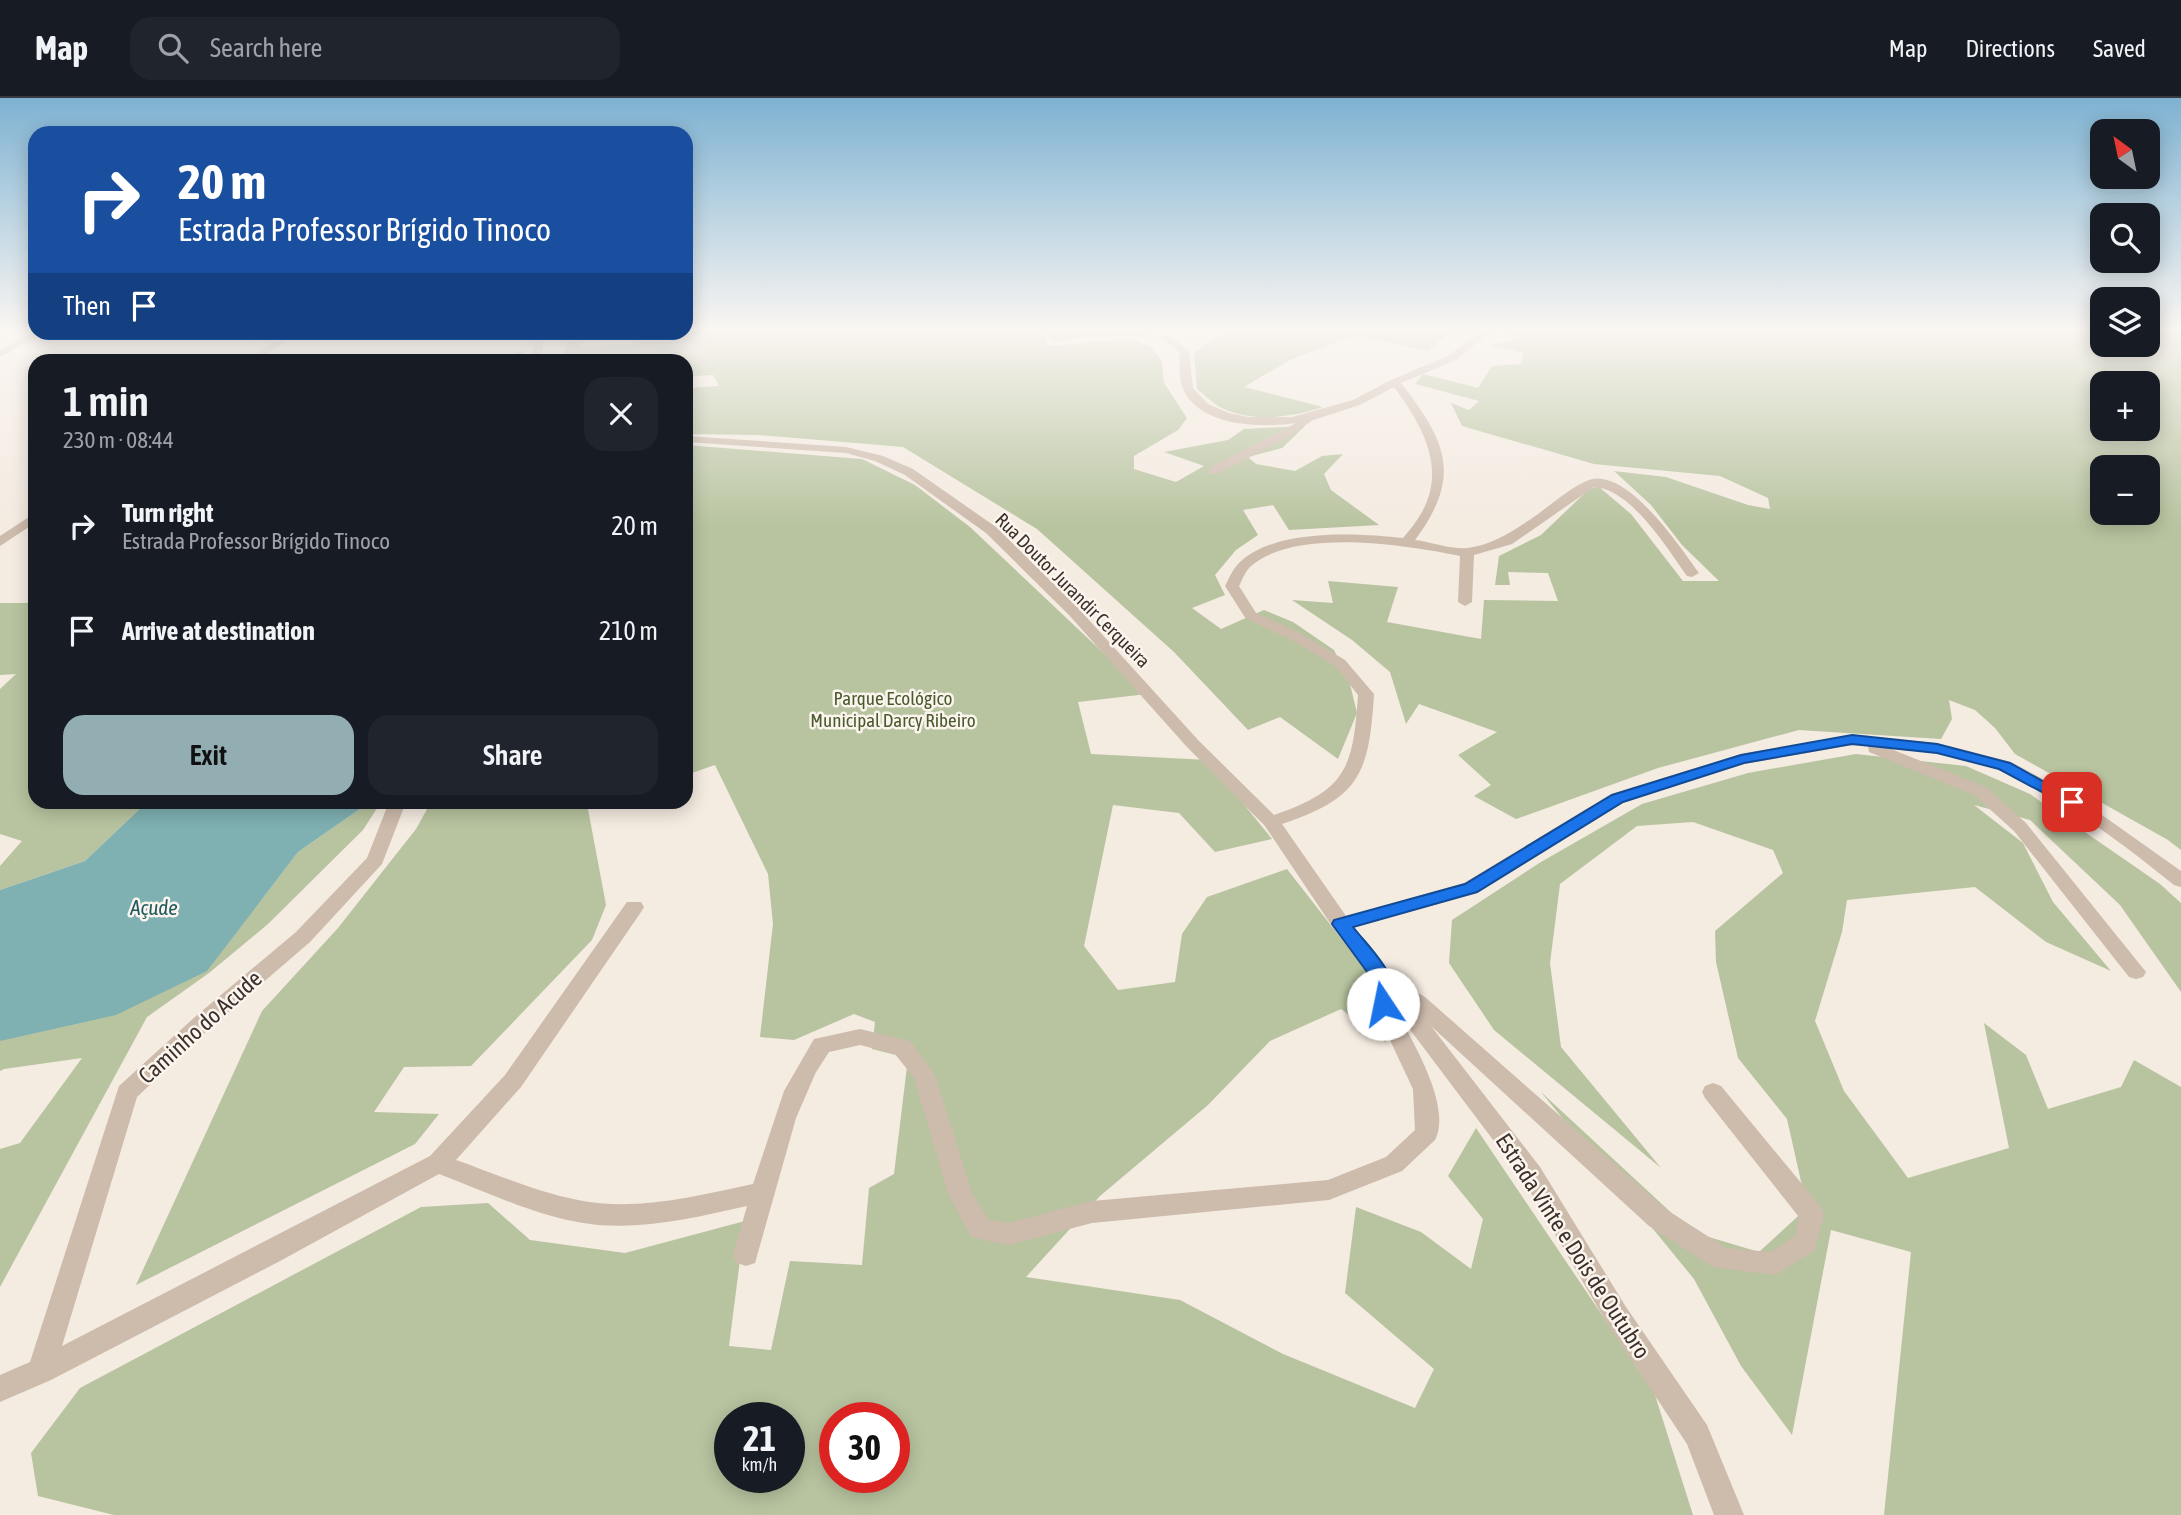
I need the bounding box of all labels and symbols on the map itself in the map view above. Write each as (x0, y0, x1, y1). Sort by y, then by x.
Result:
north arrow (2090, 119, 2160, 189)
street label: Rua Doutor Jurandir Cerqueira (991, 508, 1155, 672)
park label: Parque Ecológico Municipal Darcy Ribeiro (810, 687, 976, 731)
pin (2042, 772, 2102, 832)
water label: Açude (129, 895, 178, 919)
street label: Caminho do Acude (133, 965, 267, 1089)
position arrow (1346, 967, 1420, 1041)
street label: Estrada Vinte e Dois de Outubro (1490, 1129, 1656, 1363)
speed limit sign: 30 (819, 1402, 910, 1493)

